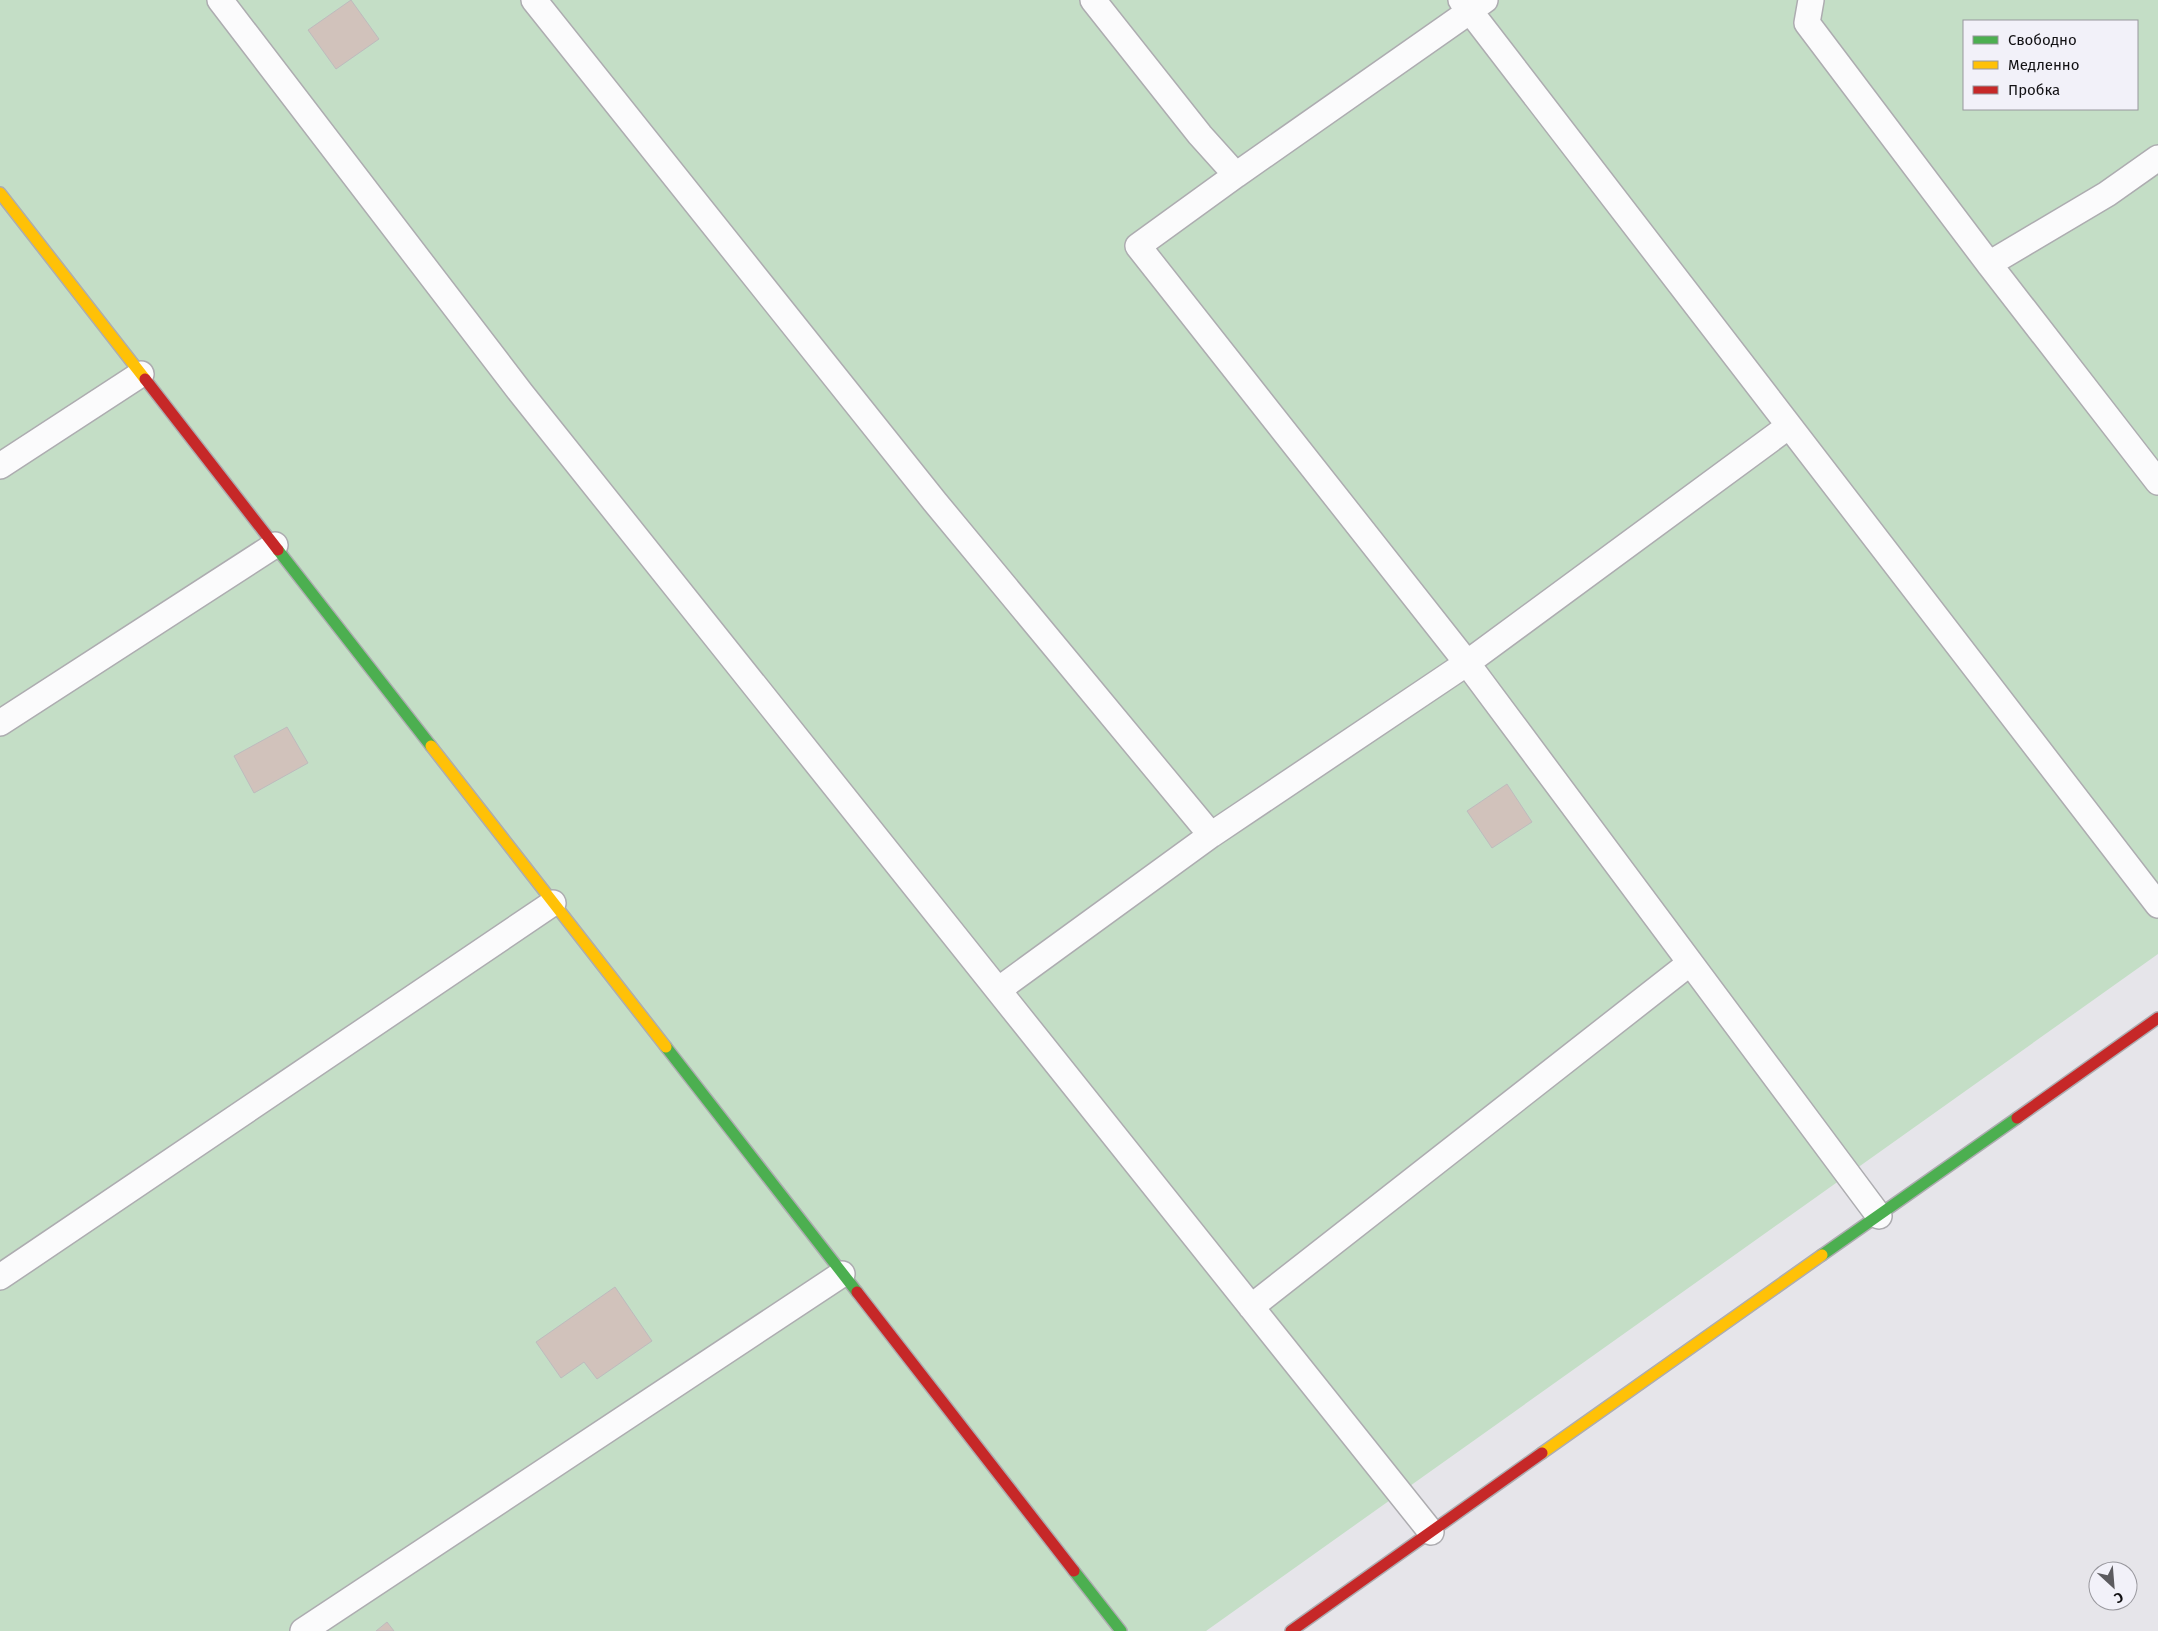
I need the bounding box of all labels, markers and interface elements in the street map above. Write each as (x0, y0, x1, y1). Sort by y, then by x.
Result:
legend (1963, 20, 2138, 110)
text: Свободно (2008, 31, 2077, 49)
text: Медленно (2008, 56, 2080, 74)
text: Пробка (2008, 81, 2060, 99)
north arrow (2088, 1561, 2138, 1611)
text: С (2111, 1588, 2126, 1607)

